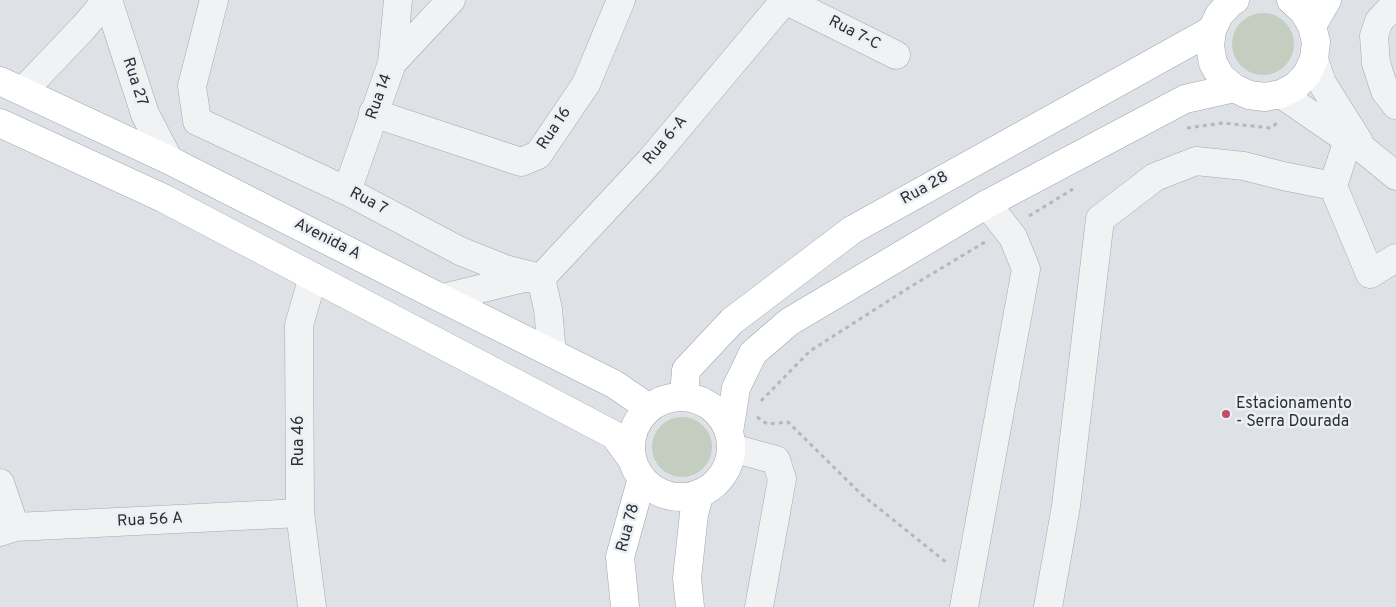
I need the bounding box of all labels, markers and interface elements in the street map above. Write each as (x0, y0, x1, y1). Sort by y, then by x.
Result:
street label: Rua 7-C (825, 13, 883, 55)
street label: Rua 27 (117, 55, 151, 109)
street label: Rua 14 (363, 72, 397, 122)
street label: Rua 16 (534, 104, 576, 154)
street label: Rua 6-A (640, 113, 692, 169)
street label: Rua 28 (898, 168, 952, 210)
street label: Rua 7 (346, 184, 390, 220)
street label: Avenida A (291, 215, 363, 265)
place label: Estacionamento - Serra Dourada (1236, 395, 1352, 433)
marker: Estacionamento - Serra Dourada (1220, 408, 1232, 420)
street label: Rua 46 (290, 415, 310, 467)
street label: Rua 78 (613, 502, 645, 554)
street label: Rua 56 A (117, 510, 183, 532)

